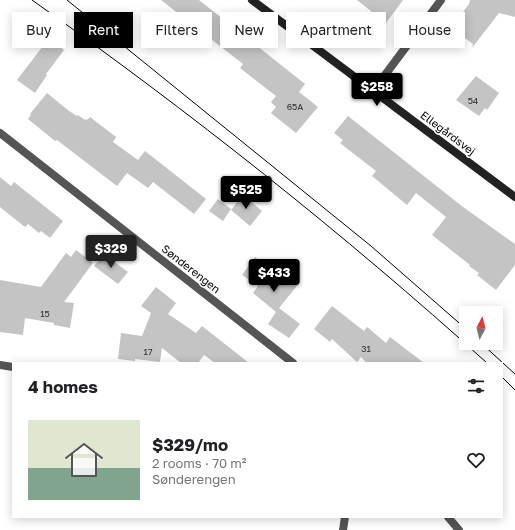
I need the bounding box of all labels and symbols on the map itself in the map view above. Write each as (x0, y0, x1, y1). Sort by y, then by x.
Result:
pin: $258 (353, 73, 401, 107)
house number: 54 (468, 95, 479, 106)
house number: 65A (287, 101, 303, 112)
street label: Ellegårdsvej (418, 108, 478, 157)
pin: $525 (222, 176, 270, 210)
pin: $329 (87, 235, 135, 269)
street label: Sønderengen (159, 242, 223, 296)
pin: $433 (250, 259, 298, 293)
north arrow (459, 306, 503, 350)
house number: 15 (40, 308, 50, 319)
house number: 31 (361, 343, 371, 354)
house number: 17 (143, 346, 153, 357)

